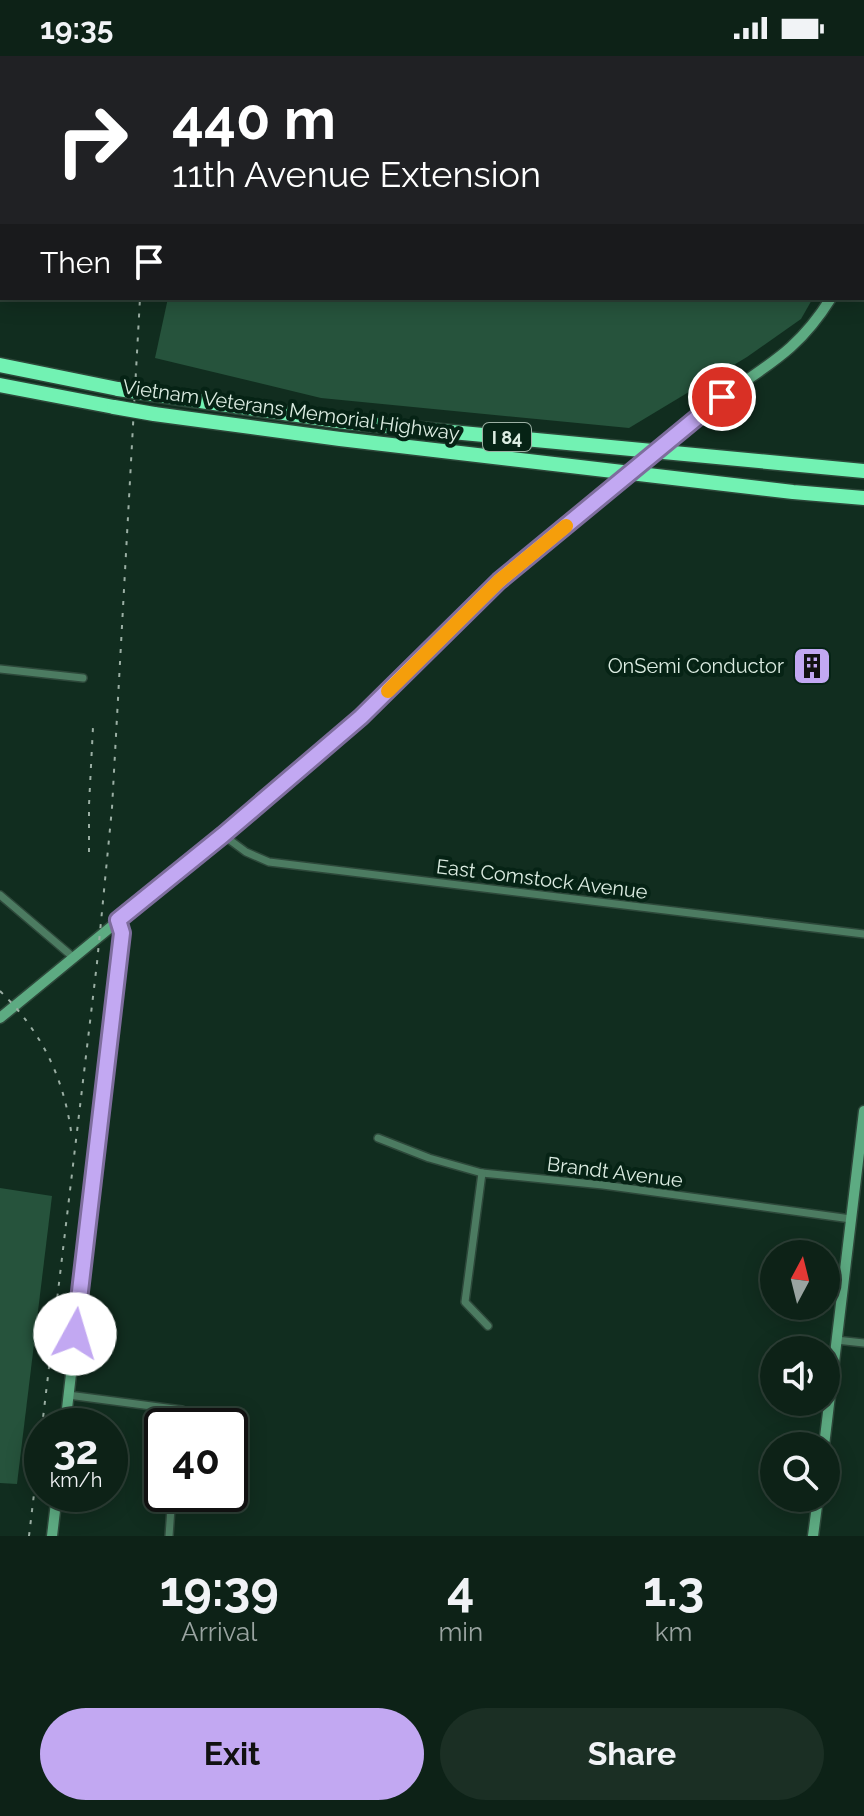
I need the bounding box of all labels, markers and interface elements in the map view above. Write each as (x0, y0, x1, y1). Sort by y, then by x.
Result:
text: 19:35 (40, 11, 113, 46)
text: 440 m (172, 86, 336, 152)
icon: right (40, 88, 144, 192)
text: 11th Avenue Extension (172, 153, 541, 195)
icon: arrive (127, 240, 171, 284)
text: Then (40, 245, 111, 280)
pin (688, 363, 756, 431)
street label: Vietnam Veterans Memorial Highway (121, 374, 461, 446)
icon: arrive (700, 375, 744, 419)
road number: I 84 (483, 423, 531, 451)
building icon: OnSemi Conductor (791, 645, 833, 687)
place label: OnSemi Conductor (608, 654, 784, 678)
street label: East Comstock Avenue (435, 854, 649, 904)
street label: Brandt Avenue (546, 1152, 685, 1192)
north arrow (760, 1240, 840, 1320)
map controls (760, 1240, 840, 1512)
position arrow (33, 1292, 117, 1376)
button: sound (760, 1336, 840, 1416)
speed limit sign: 40 (144, 1408, 248, 1512)
text: 32 (54, 1426, 98, 1473)
button: search (760, 1432, 840, 1512)
text: km/h (50, 1468, 102, 1492)
text: 19:39 (160, 1561, 279, 1617)
text: 4 (447, 1561, 475, 1617)
text: 1.3 (643, 1561, 704, 1617)
text: Arrival (181, 1617, 257, 1647)
text: min (438, 1617, 483, 1647)
text: km (655, 1617, 692, 1647)
button: Exit (40, 1708, 424, 1800)
button: Share (440, 1708, 824, 1800)

